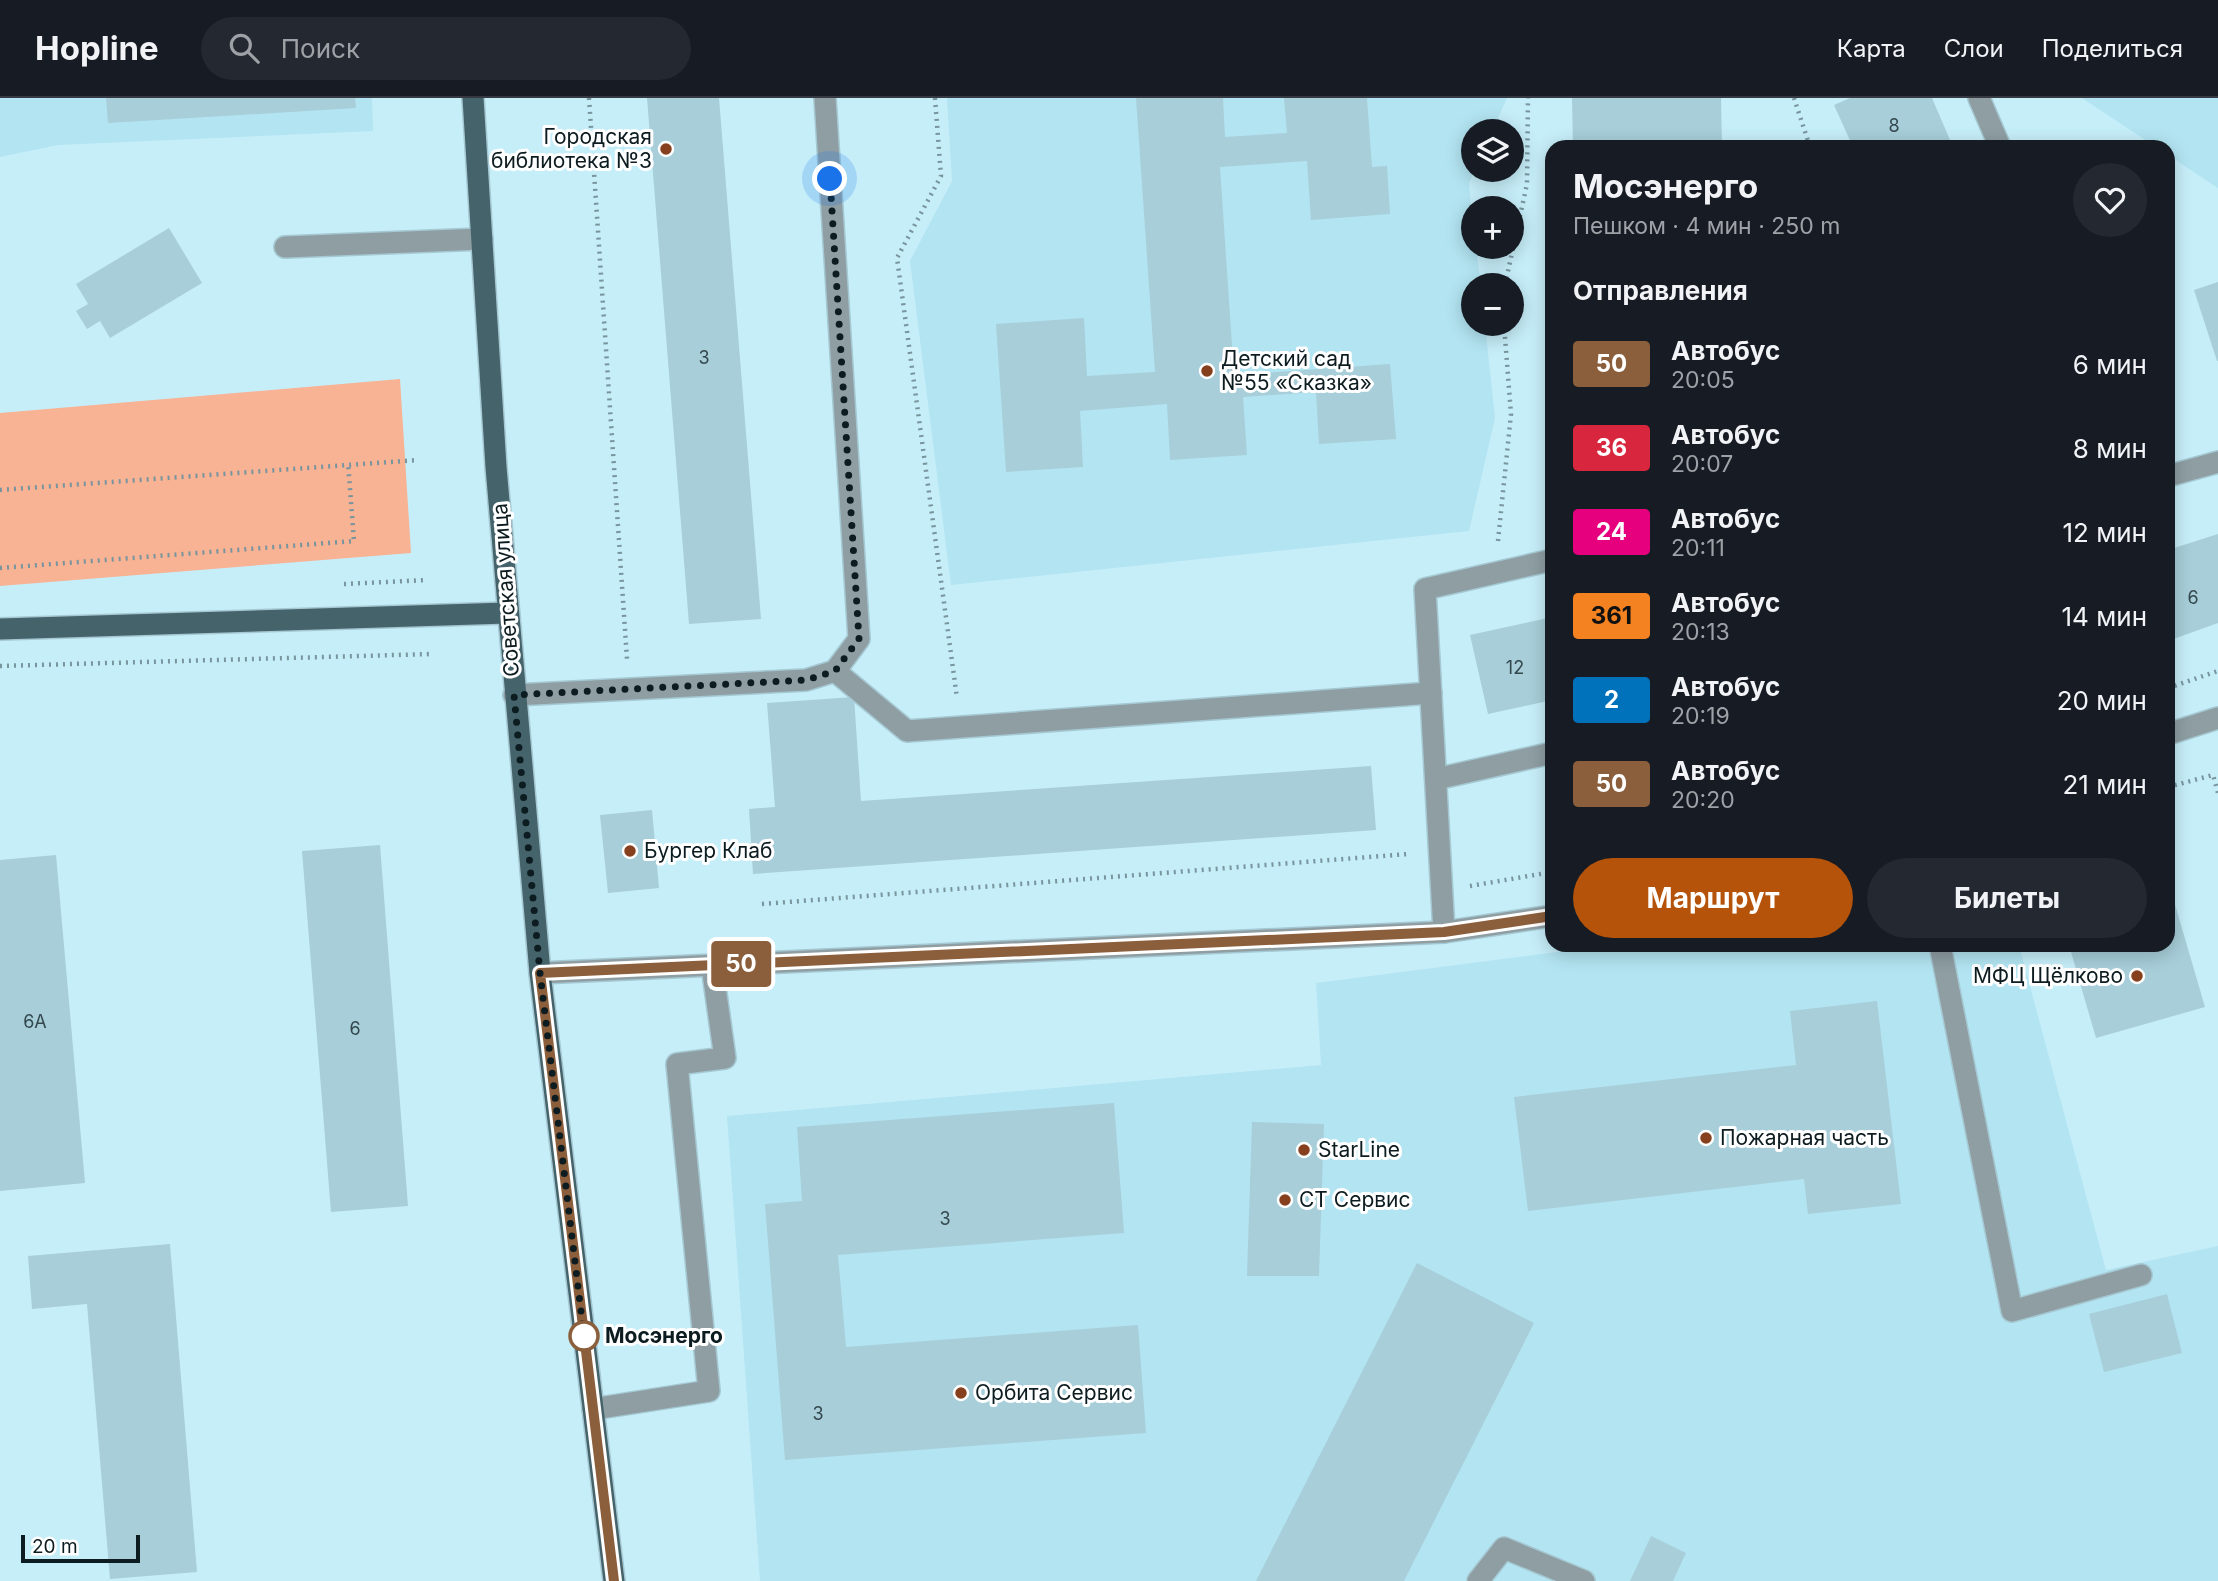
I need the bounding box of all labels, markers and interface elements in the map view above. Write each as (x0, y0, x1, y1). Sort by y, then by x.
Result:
search box (201, 17, 691, 80)
text: Hopline (35, 28, 159, 68)
icon: search (225, 29, 263, 67)
text: Поиск (281, 33, 360, 64)
text: Карта (1837, 34, 1906, 63)
text: Слои (1944, 34, 2004, 63)
text: Поделиться (2042, 34, 2183, 63)
house number: 8 (1888, 115, 1900, 136)
map controls (1461, 119, 1524, 336)
button: layers (1461, 119, 1524, 182)
place label: Городская библиотека №3 (491, 124, 652, 173)
marker: Городская библиотека №3 (658, 141, 674, 157)
your location (812, 161, 847, 196)
button: heart (2073, 163, 2147, 237)
text: Мосэнерго (1573, 166, 1758, 206)
button: + (1461, 196, 1524, 259)
text: Пешком · 4 мин · 250 m (1573, 212, 1840, 240)
button: − (1461, 273, 1524, 336)
text: Отправления (1573, 275, 1748, 306)
text: Автобус (1671, 335, 1780, 366)
place label: Детский сад №55 «Сказка» (1221, 346, 1372, 395)
house number: 3 (698, 347, 710, 368)
text: 50 (1596, 349, 1627, 378)
text: 6 мин (2073, 349, 2147, 380)
marker: Детский сад №55 «Сказка» (1199, 363, 1215, 379)
text: 20:05 (1671, 366, 1735, 394)
text: Автобус (1671, 419, 1780, 450)
text: 36 (1596, 433, 1627, 462)
text: 8 мин (2073, 433, 2147, 464)
text: 20:07 (1671, 450, 1733, 478)
street label: Советская улица (487, 502, 524, 678)
text: Автобус (1671, 503, 1780, 534)
text: 24 (1596, 517, 1627, 546)
text: 12 мин (2062, 517, 2147, 548)
text: 20:11 (1671, 534, 1725, 562)
text: Автобус (1671, 587, 1780, 618)
house number: 6 (2187, 587, 2199, 608)
text: 361 (1591, 601, 1632, 630)
text: 14 мин (2062, 601, 2147, 632)
text: 20:13 (1671, 618, 1730, 646)
house number: 12 (1506, 657, 1524, 678)
text: Автобус (1671, 671, 1780, 702)
text: 2 (1604, 685, 1619, 714)
text: 20 мин (2057, 685, 2147, 716)
text: 20:19 (1671, 702, 1730, 730)
text: Автобус (1671, 755, 1780, 786)
text: 50 (1596, 769, 1627, 798)
text: 21 мин (2062, 769, 2147, 800)
text: 20:20 (1671, 786, 1735, 814)
place label: Бургер Клаб (644, 838, 772, 863)
marker: Бургер Клаб (622, 843, 638, 859)
button: Маршрут (1573, 858, 1853, 938)
button: Билеты (1867, 858, 2147, 938)
line badge: 50 (710, 941, 772, 987)
text: 50 (725, 949, 757, 978)
place label: МФЦ Щёлково (1973, 963, 2123, 988)
marker: МФЦ Щёлково (2129, 968, 2145, 984)
house number: 6А (23, 1011, 47, 1032)
house number: 6 (349, 1018, 361, 1039)
place label: Пожарная часть (1720, 1125, 1889, 1150)
marker: Пожарная часть (1698, 1130, 1714, 1146)
place label: StarLine (1318, 1137, 1400, 1162)
marker: StarLine (1296, 1142, 1312, 1158)
place label: СТ Сервис (1299, 1187, 1411, 1212)
marker: СТ Сервис (1277, 1192, 1293, 1208)
house number: 3 (939, 1208, 951, 1229)
marker: Мосэнерго (569, 1321, 599, 1351)
place label: Мосэнерго (605, 1323, 723, 1348)
place label: Орбита Сервис (975, 1380, 1133, 1405)
marker: Орбита Сервис (953, 1385, 969, 1401)
house number: 3 (812, 1403, 824, 1424)
scale bar (21, 1532, 140, 1564)
text: 20 m (32, 1535, 78, 1558)

